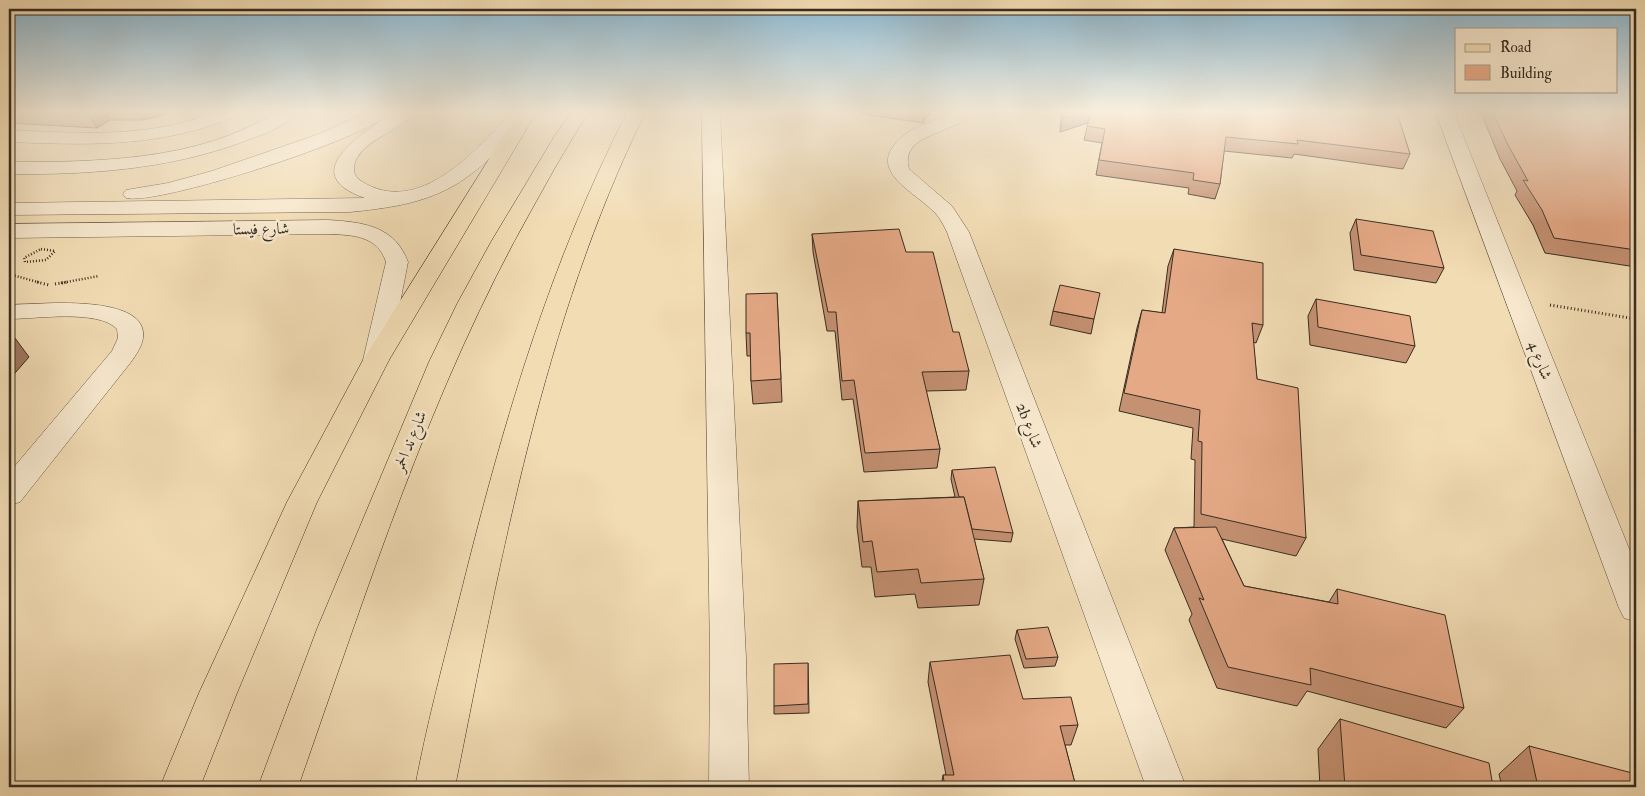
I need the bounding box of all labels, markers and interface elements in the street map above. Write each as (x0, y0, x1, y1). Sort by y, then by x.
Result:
legend (1455, 28, 1618, 92)
text: Road (1500, 38, 1532, 57)
text: Building (1500, 64, 1552, 83)
street label: شارع فيستا (233, 219, 289, 242)
street label: شارع 4 (1521, 338, 1557, 384)
street label: 2b شارع (1008, 400, 1047, 452)
street label: شارع ند الحمر (388, 408, 434, 478)

